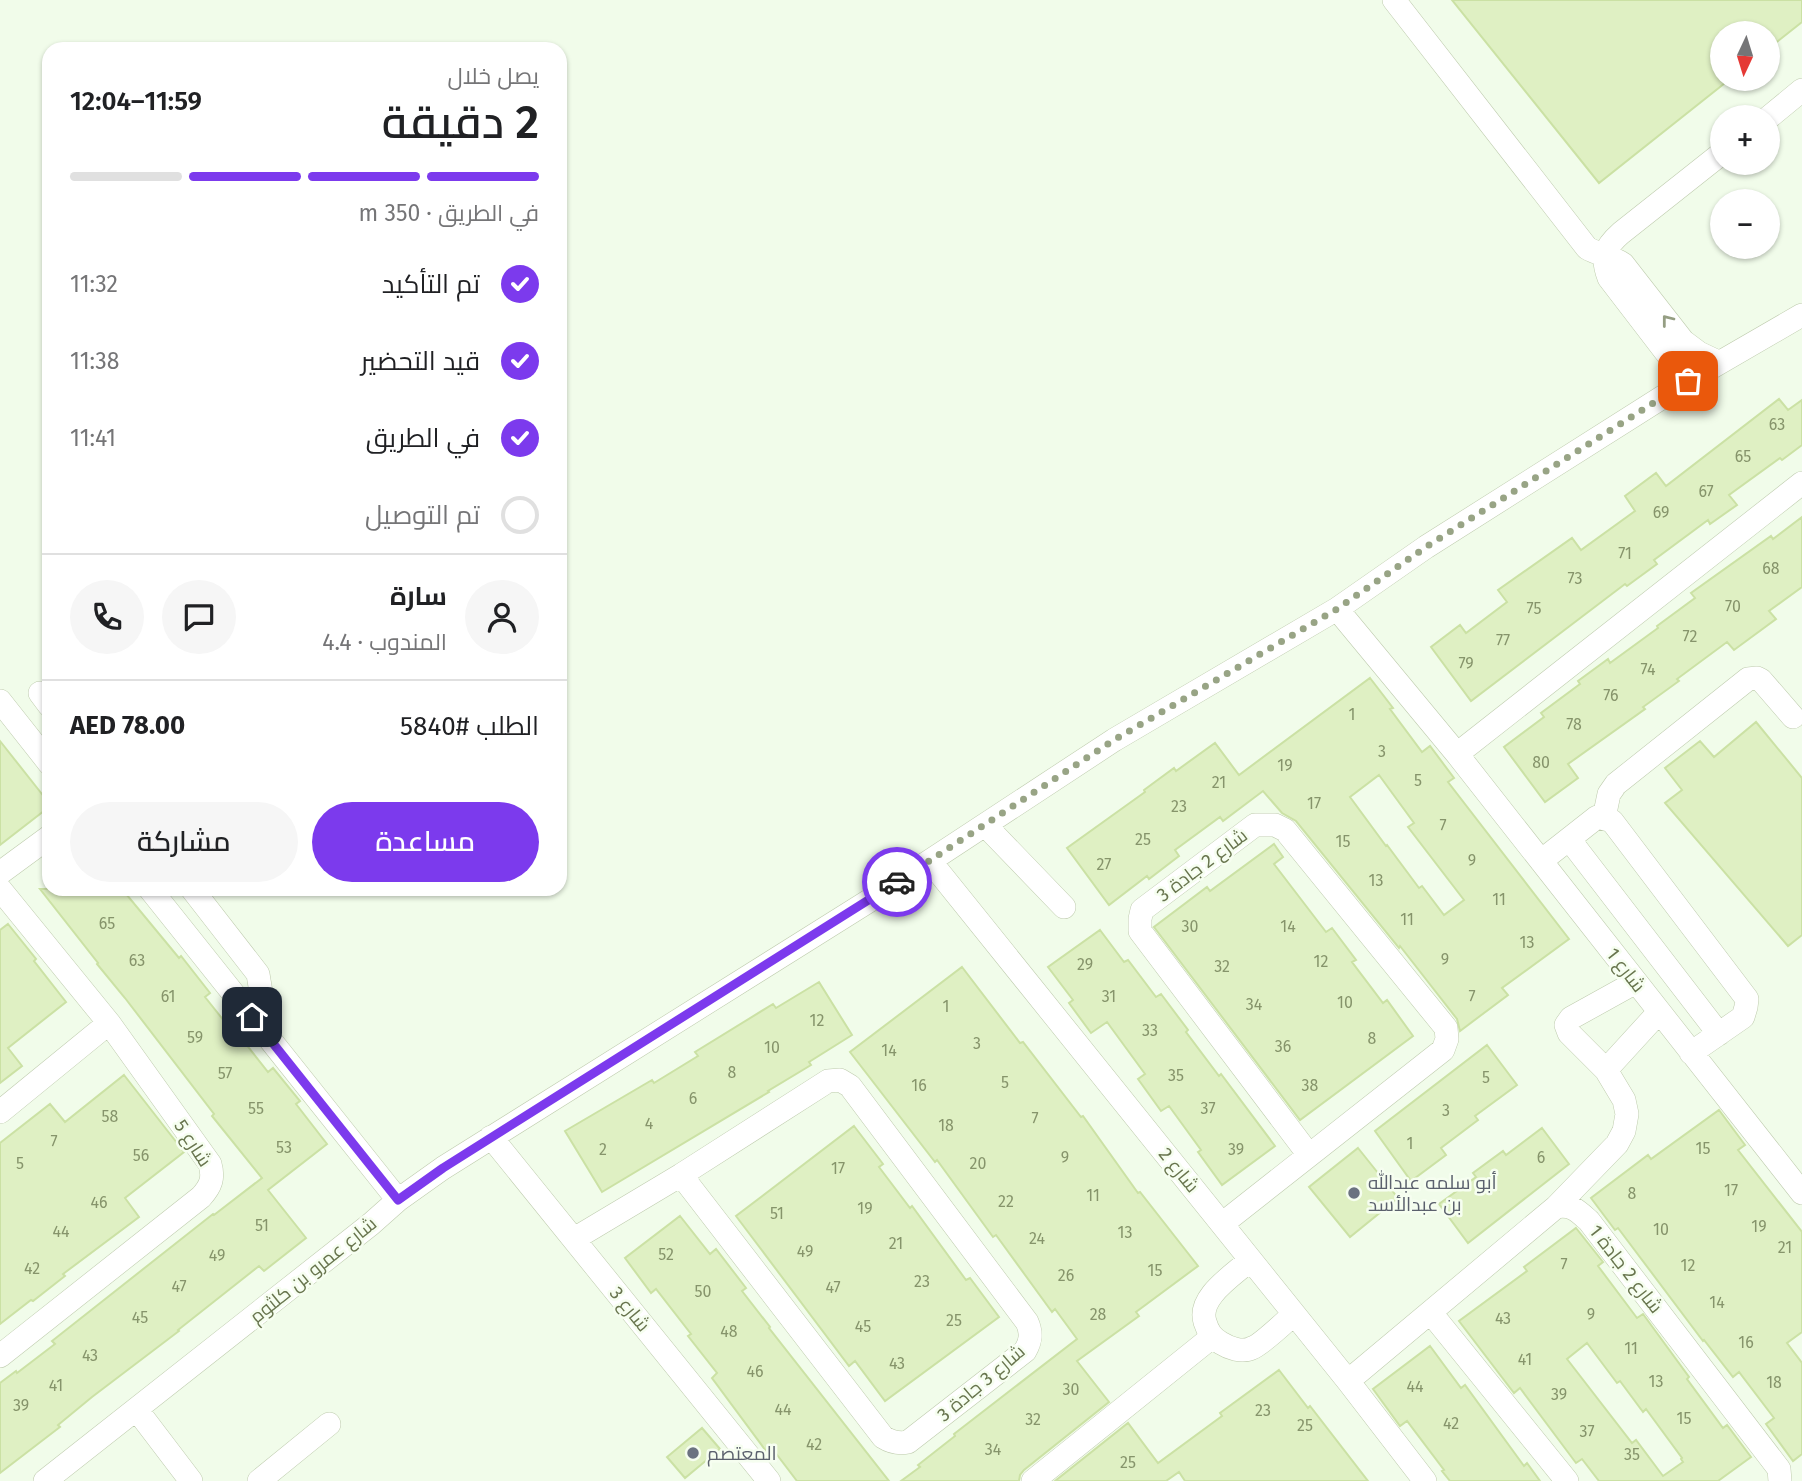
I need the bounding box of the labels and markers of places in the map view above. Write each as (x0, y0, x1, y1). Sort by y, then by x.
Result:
pin (1658, 351, 1718, 411)
pin (222, 987, 282, 1047)
place label: أبو سلمه عبدالله بن عبدالأسد (1368, 1170, 1497, 1216)
marker: أبو سلمه عبدالله بن عبدالأسد (1346, 1185, 1362, 1201)
place label: المعتصم (707, 1442, 777, 1467)
marker: المعتصم (685, 1445, 701, 1461)

